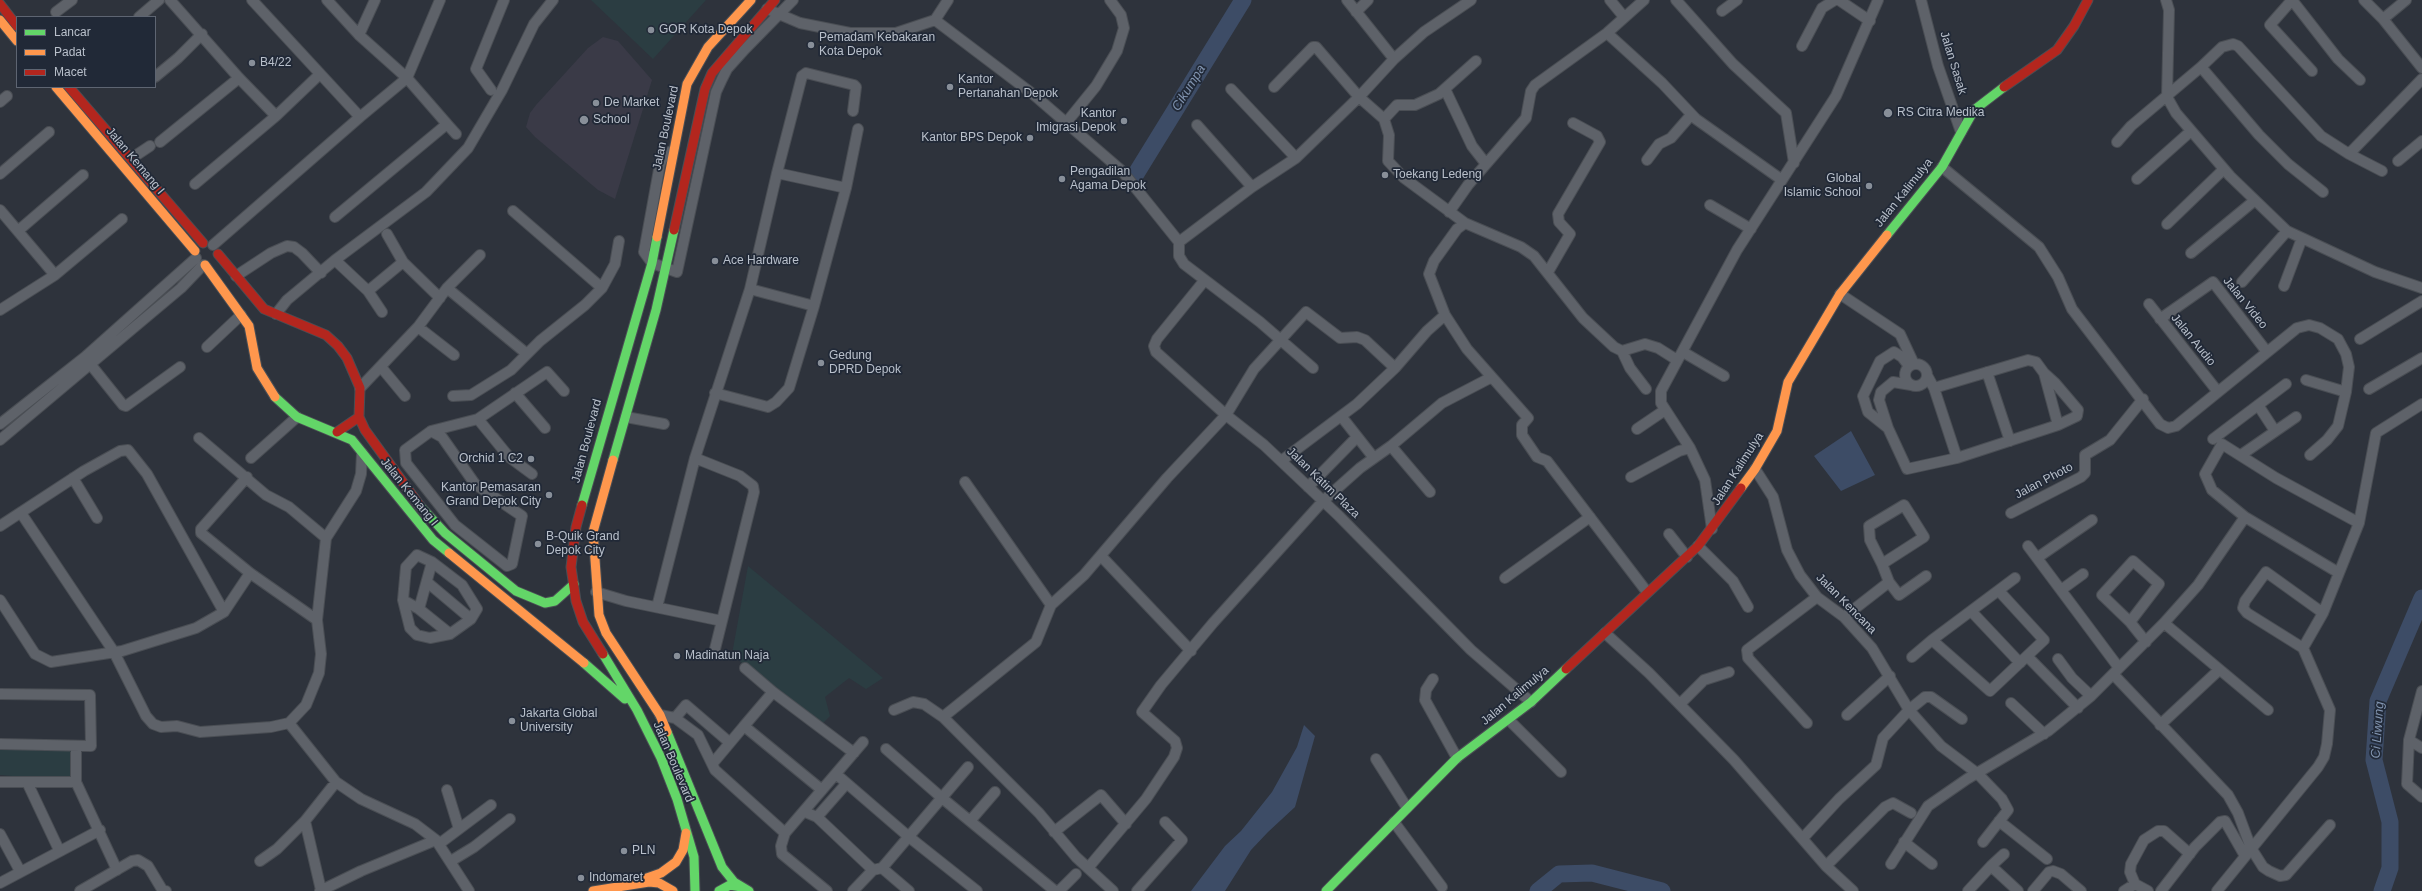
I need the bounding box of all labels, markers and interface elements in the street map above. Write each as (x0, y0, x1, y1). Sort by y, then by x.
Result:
legend (16, 16, 156, 88)
place label: GOR Kota Depok (659, 23, 752, 37)
text: Lancar (54, 25, 91, 39)
marker: GOR Kota Depok (646, 25, 656, 35)
street label: Jalan Sasak (1937, 30, 1969, 96)
place label: Pemadam Kebakaran Kota Depok (819, 31, 935, 59)
marker: Pemadam Kebakaran Kota Depok (806, 40, 816, 50)
text: Padat (54, 45, 85, 59)
place label: B4/22 (260, 56, 291, 70)
marker: B4/22 (247, 58, 257, 68)
water label: Cikumpa (1169, 62, 1209, 114)
text: Macet (54, 65, 87, 79)
place label: Kantor Pertanahan Depok (958, 73, 1058, 101)
marker: Kantor Pertanahan Depok (945, 82, 955, 92)
street label: Jalan Boulevard (650, 84, 682, 172)
place label: De Market (604, 96, 659, 110)
marker: De Market (591, 98, 601, 108)
place label: RS Citra Medika (1897, 106, 1984, 120)
place label: Kantor Imigrasi Depok (1036, 107, 1116, 135)
marker: RS Citra Medika (1882, 107, 1894, 119)
place label: School (593, 113, 630, 127)
marker: School (578, 114, 590, 126)
marker: Kantor Imigrasi Depok (1119, 116, 1129, 126)
street label: Jalan Kemang I (103, 124, 167, 198)
place label: Kantor BPS Depok (921, 131, 1022, 145)
marker: Kantor BPS Depok (1025, 133, 1035, 143)
street label: Jalan Kalimulya (1872, 156, 1936, 230)
place label: Pengadilan Agama Depok (1070, 165, 1146, 193)
place label: Toekang Ledeng (1393, 168, 1482, 182)
marker: Toekang Ledeng (1380, 170, 1390, 180)
place label: Global Islamic School (1784, 172, 1861, 200)
marker: Pengadilan Agama Depok (1057, 174, 1067, 184)
marker: Global Islamic School (1864, 181, 1874, 191)
place label: Ace Hardware (723, 254, 799, 268)
marker: Ace Hardware (710, 256, 720, 266)
street label: Jalan Video (2220, 274, 2270, 332)
street label: Jalan Audio (2168, 311, 2218, 369)
place label: Gedung DPRD Depok (829, 349, 901, 377)
marker: Gedung DPRD Depok (816, 358, 826, 368)
street label: Jalan Boulevard (569, 398, 605, 484)
street label: Jalan Kalimulya (1709, 430, 1767, 508)
street label: Jalan Katim Plaza (1283, 444, 1363, 522)
place label: Orchid 1 C2 (459, 452, 523, 466)
marker: Orchid 1 C2 (526, 454, 536, 464)
street label: Jalan Kemang I (377, 455, 441, 529)
street label: Jalan Photo (2013, 460, 2075, 502)
place label: Kantor Pemasaran Grand Depok City (441, 481, 541, 509)
marker: Kantor Pemasaran Grand Depok City (544, 490, 554, 500)
place label: B-Quik Grand Depok City (546, 530, 619, 558)
marker: B-Quik Grand Depok City (533, 539, 543, 549)
street label: Jalan Kencana (1813, 571, 1879, 637)
place label: Madinatun Naja (685, 649, 769, 663)
marker: Madinatun Naja (672, 651, 682, 661)
street label: Jalan Kalimulya (1478, 663, 1552, 729)
water label: Ci Liwung (2368, 701, 2388, 759)
place label: Jakarta Global University (520, 707, 597, 735)
marker: Jakarta Global University (507, 716, 517, 726)
street label: Jalan Boulevard (650, 720, 696, 804)
place label: PLN (632, 844, 655, 858)
marker: PLN (619, 846, 629, 856)
place label: Indomaret (589, 871, 643, 885)
marker: Indomaret (576, 873, 586, 883)

